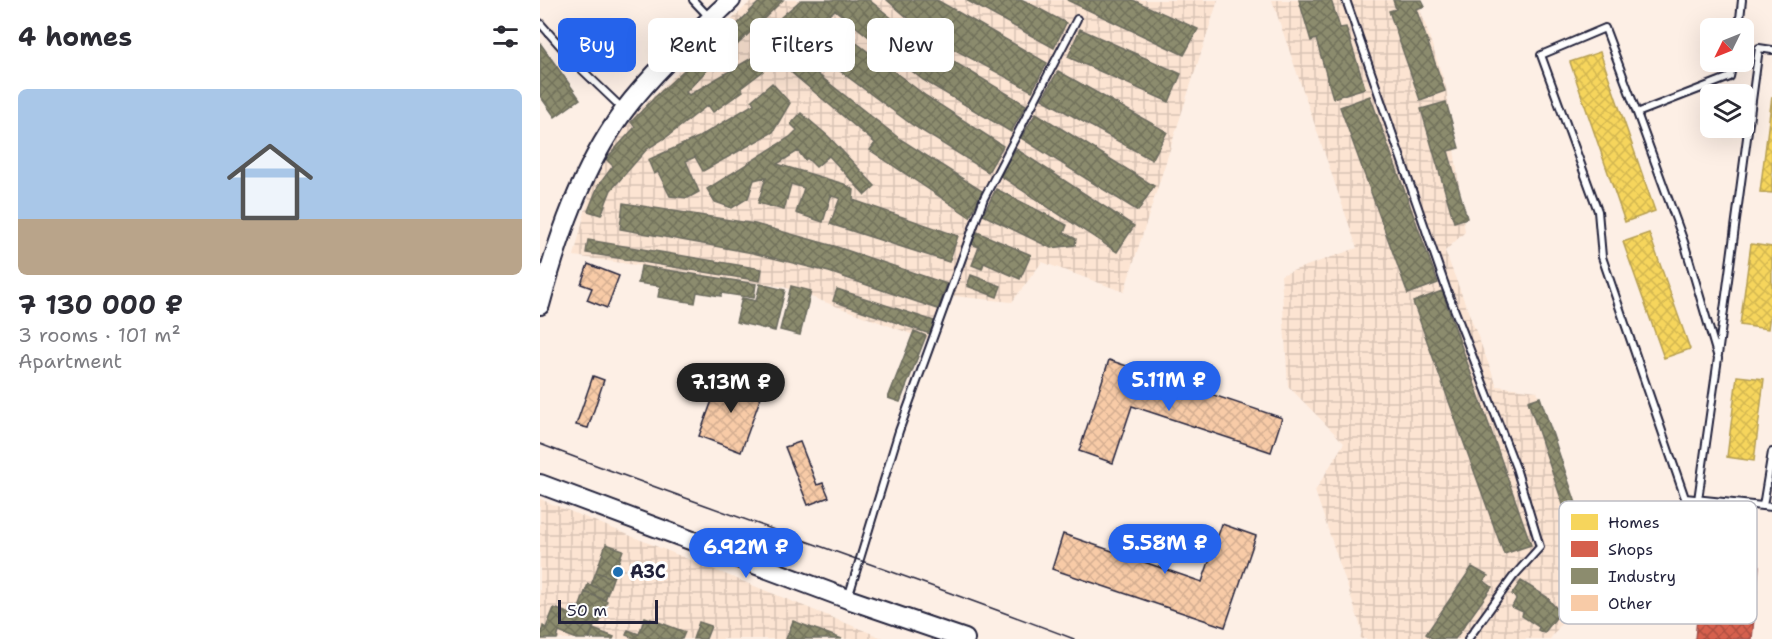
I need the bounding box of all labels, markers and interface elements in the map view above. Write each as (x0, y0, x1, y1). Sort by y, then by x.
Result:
chip: Buy (558, 18, 636, 72)
chip: Rent (648, 18, 738, 72)
chip: Filters (750, 18, 855, 72)
chip: New (867, 18, 954, 72)
north arrow (1700, 18, 1754, 72)
map controls (1700, 18, 1754, 138)
text: 4 homes (18, 19, 132, 54)
icon: filters (489, 20, 522, 53)
button: layers (1700, 84, 1754, 138)
icon: home (216, 128, 324, 236)
text: 7 130 000 ₽ (18, 287, 183, 322)
text: 3 rooms · 101 m² (18, 322, 181, 348)
text: Apartment (18, 348, 122, 374)
pin: 5.11M ₽ (1114, 361, 1224, 412)
pin: 7.13M ₽ (676, 363, 786, 414)
text: 5.11M ₽ (1132, 367, 1206, 393)
text: 7.13M ₽ (691, 369, 771, 395)
legend (1559, 501, 1757, 624)
text: Homes (1608, 512, 1660, 533)
pin: 5.58M ₽ (1110, 524, 1220, 575)
pin: 6.92M ₽ (691, 528, 801, 579)
text: 5.58M ₽ (1122, 530, 1208, 556)
text: 6.92M ₽ (703, 534, 789, 560)
text: Shops (1608, 539, 1653, 560)
place label: АЗС (630, 560, 666, 584)
marker: АЗС (611, 565, 625, 579)
text: Industry (1608, 566, 1676, 587)
text: Other (1608, 593, 1652, 614)
scale bar (558, 597, 658, 624)
text: 50 m (567, 600, 607, 621)

